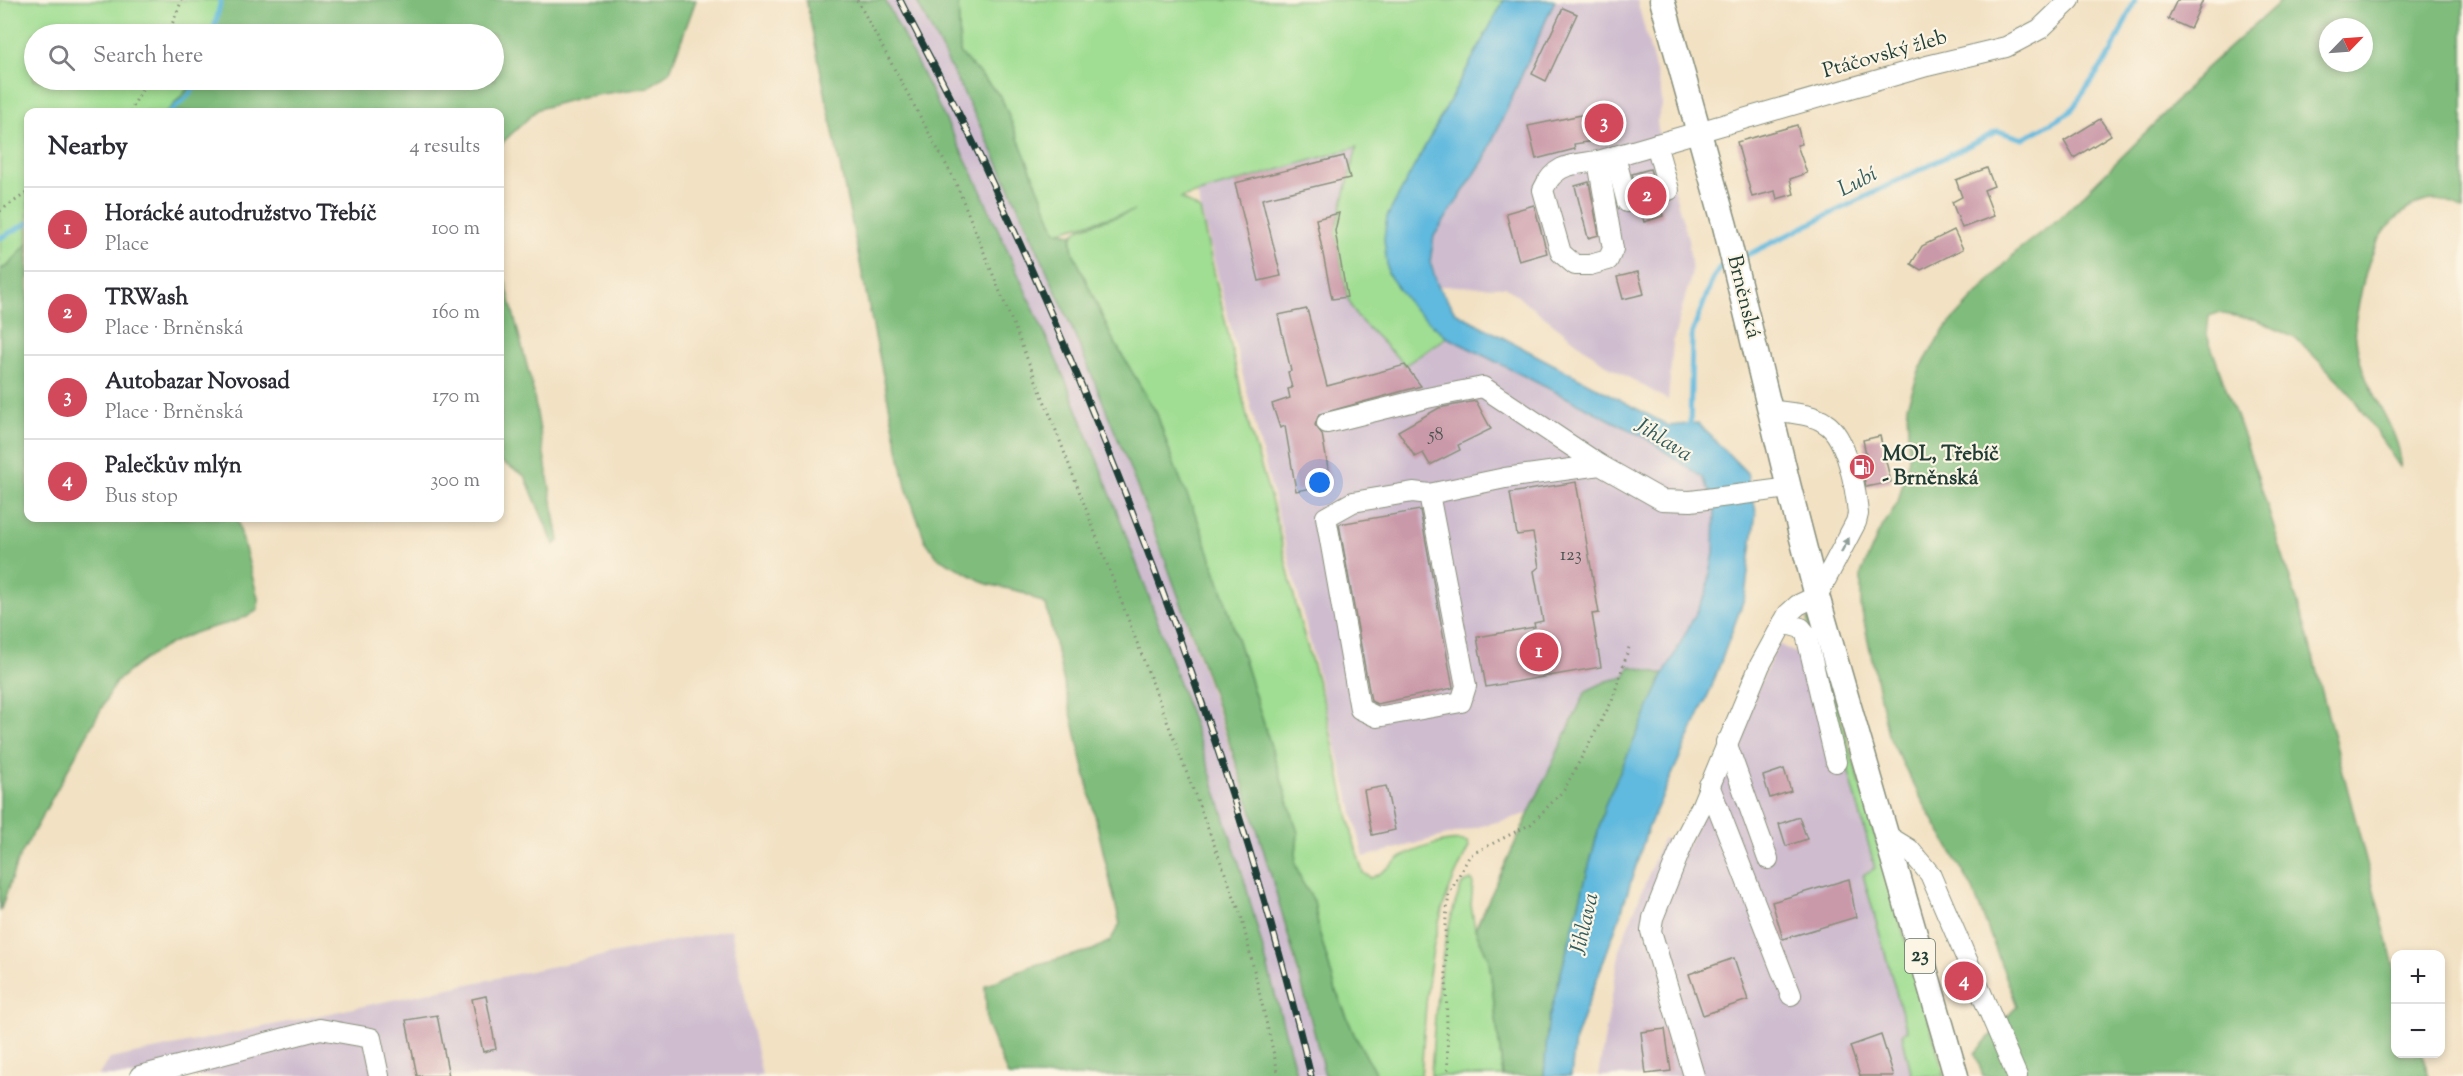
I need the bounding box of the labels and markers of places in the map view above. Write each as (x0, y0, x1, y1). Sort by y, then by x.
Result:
pin: 3 (1584, 100, 1624, 146)
pin: 2 (1628, 174, 1666, 218)
place label: MOL, Třebíč - Brněnská (1882, 440, 1999, 494)
fuel station icon: MOL, Třebíč - Brněnská (1847, 452, 1877, 482)
pin: 1 (1520, 630, 1558, 674)
pin: 4 (1944, 958, 1984, 1004)

